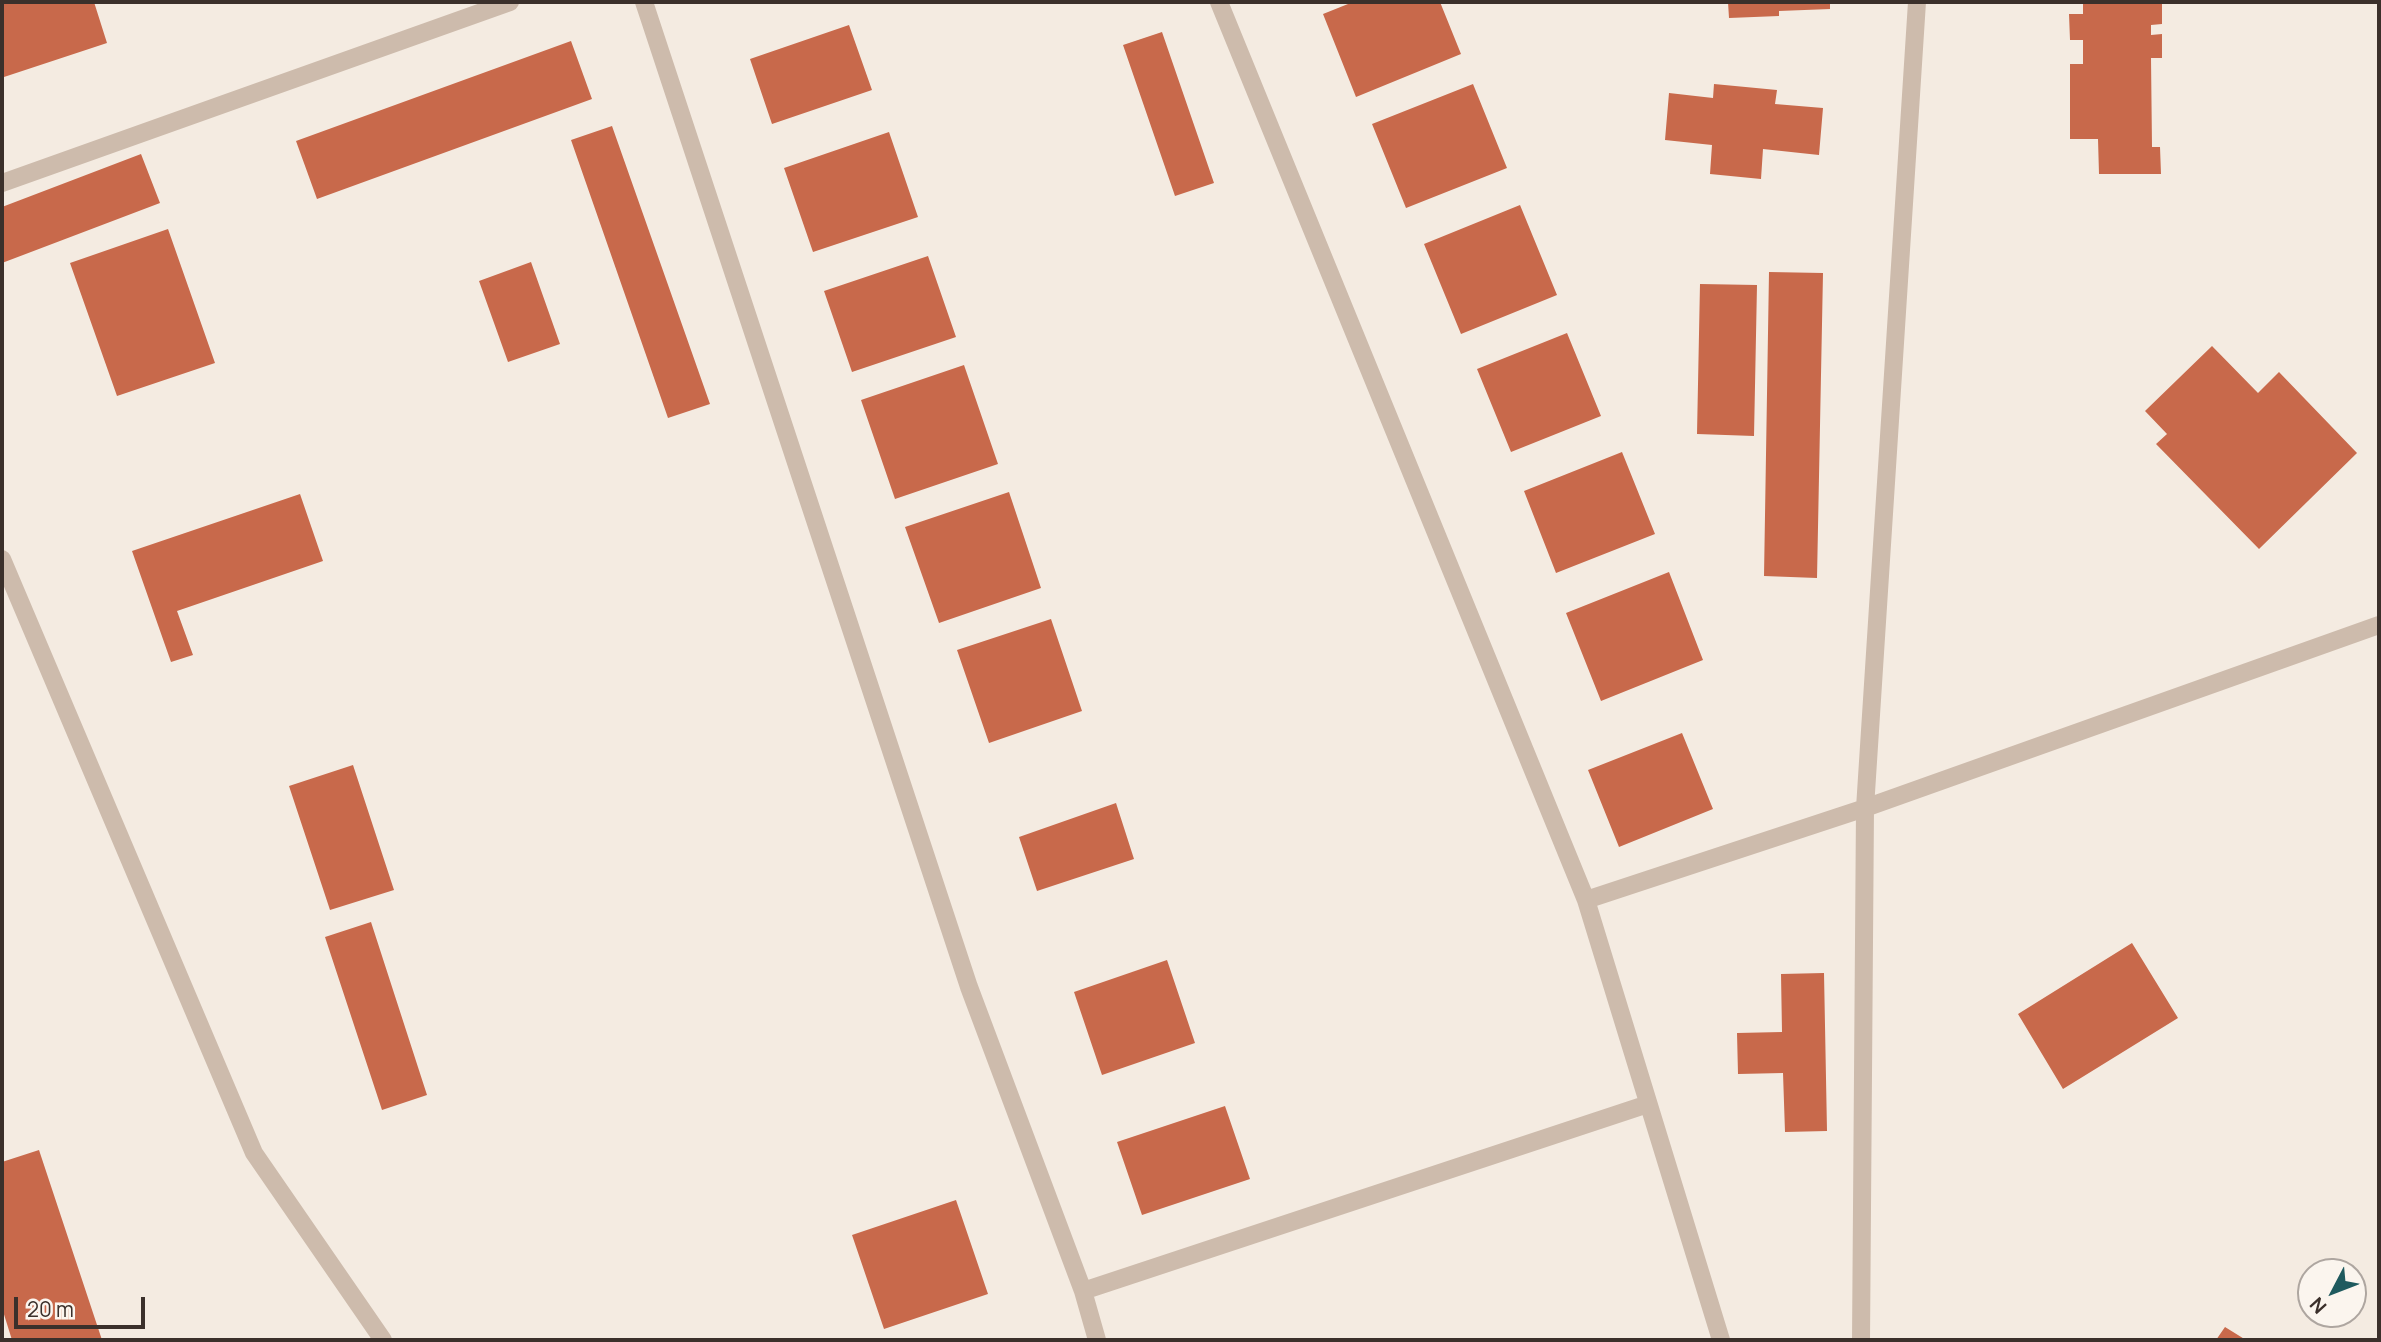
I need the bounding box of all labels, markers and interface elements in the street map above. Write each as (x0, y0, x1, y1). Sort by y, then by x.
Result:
north arrow (2297, 1258, 2367, 1328)
scale bar (18, 1282, 149, 1326)
text: N (2304, 1292, 2332, 1319)
text: 20 m (27, 1295, 74, 1323)

